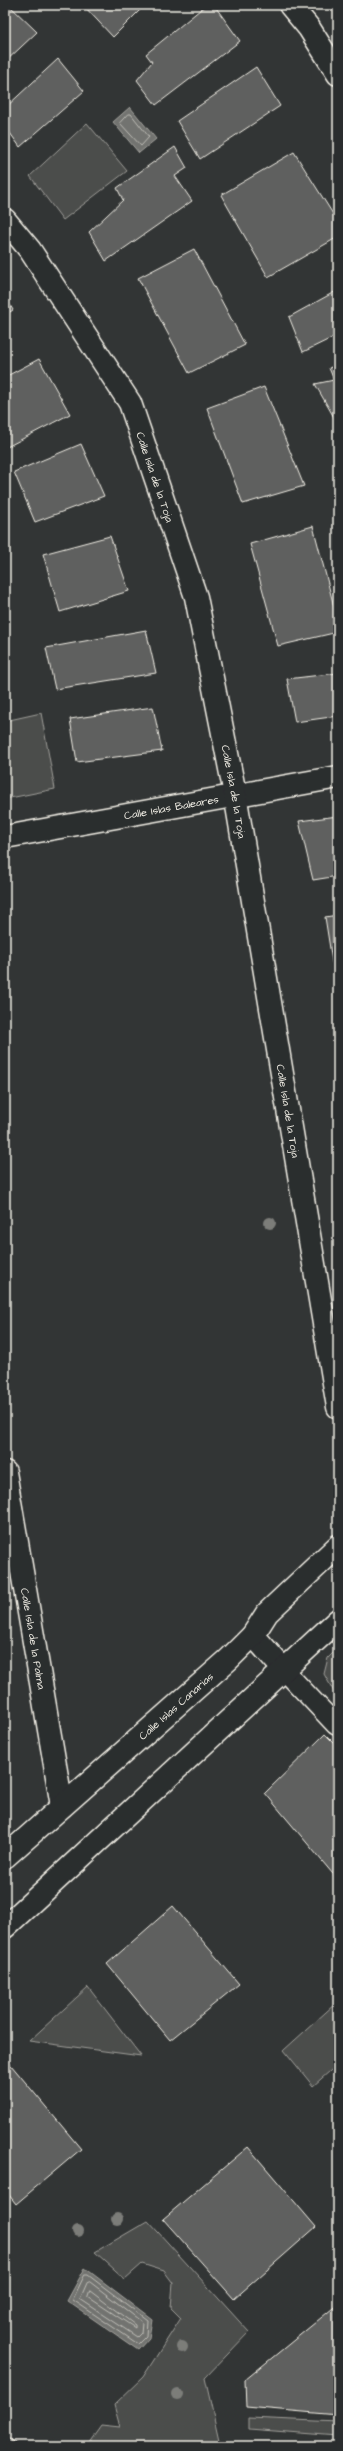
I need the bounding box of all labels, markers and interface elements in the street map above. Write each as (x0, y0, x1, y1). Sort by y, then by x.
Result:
street label: Calle Isla de la Toja (133, 430, 178, 525)
street label: Calle Isla de la Toja (218, 744, 250, 840)
street label: Calle Islas Baleares (123, 791, 220, 823)
street label: Calle Isla de la Toja (273, 1063, 304, 1159)
street label: Calle Isla de la Palma (17, 1587, 50, 1691)
street label: Calle Islas Canarias (135, 1669, 217, 1743)

